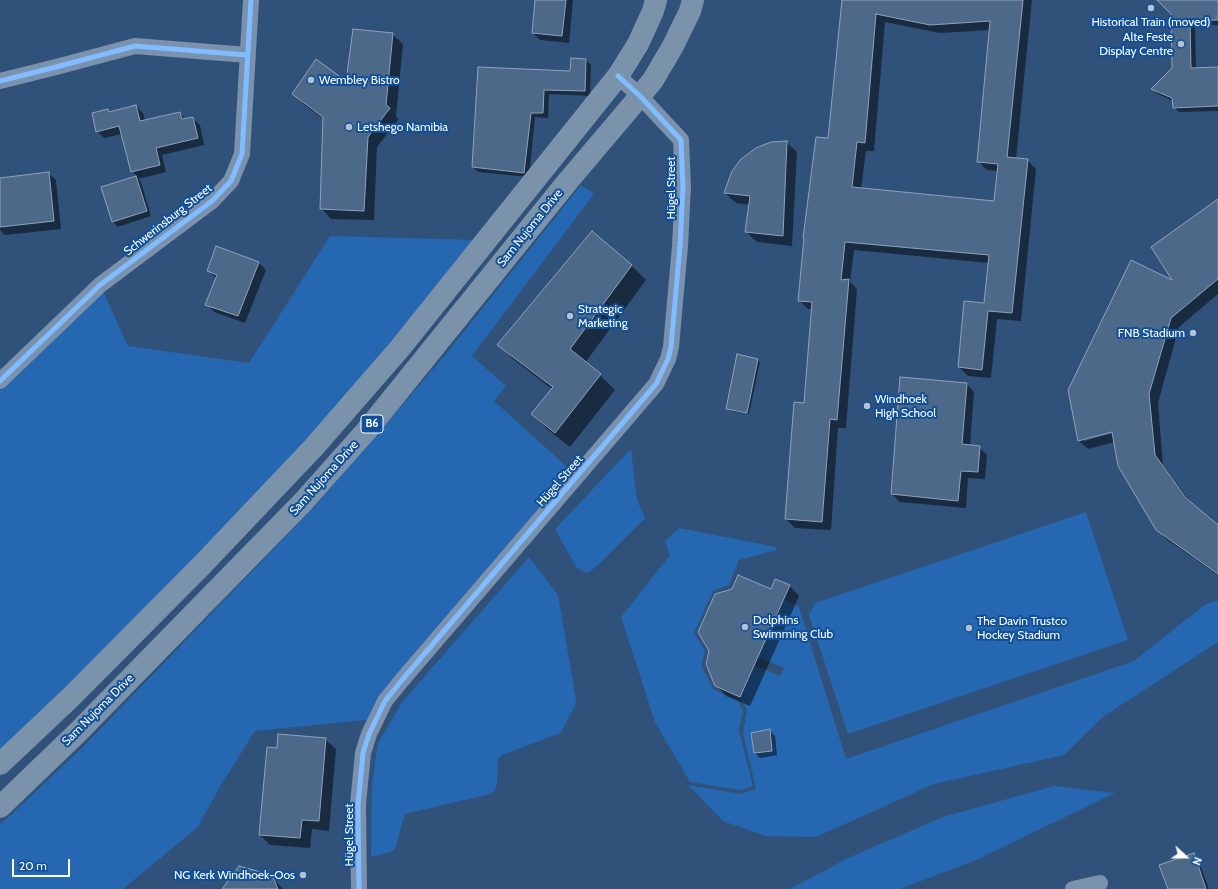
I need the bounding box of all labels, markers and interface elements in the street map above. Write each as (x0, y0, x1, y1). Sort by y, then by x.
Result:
marker: Historical Train (moved) (1146, 3, 1156, 13)
place label: Historical Train (moved) (1091, 15, 1211, 29)
place label: Alte Feste Display Centre (1099, 30, 1173, 58)
marker: Alte Feste Display Centre (1176, 39, 1186, 49)
place label: Wembley Bistro (319, 73, 400, 87)
marker: Wembley Bistro (306, 75, 316, 85)
place label: Letshego Namibia (357, 120, 448, 134)
marker: Letshego Namibia (344, 122, 354, 132)
street label: Hügel Street (664, 156, 678, 220)
street label: Schwerinsburg Street (121, 181, 215, 259)
street label: Sam Nujoma Drive (494, 186, 566, 270)
place label: Strategic Marketing (578, 302, 628, 330)
marker: Strategic Marketing (565, 311, 575, 321)
place label: FNB Stadium (1118, 326, 1185, 340)
marker: FNB Stadium (1188, 328, 1198, 338)
place label: Windhoek High School (875, 392, 936, 420)
marker: Windhoek High School (862, 401, 872, 411)
road number: B6 (361, 415, 383, 433)
street label: Sam Nujoma Drive (287, 438, 361, 518)
street label: Hügel Street (534, 452, 586, 510)
place label: Dolphins Swimming Club (753, 613, 833, 641)
place label: The Davin Trustco Hockey Stadium (977, 614, 1067, 642)
marker: Dolphins Swimming Club (740, 622, 750, 632)
marker: The Davin Trustco Hockey Stadium (964, 623, 974, 633)
street label: Sam Nujoma Drive (59, 671, 137, 749)
street label: Hügel Street (342, 803, 356, 867)
north arrow (1166, 837, 1206, 877)
scale bar (14, 851, 72, 877)
text: N (1189, 855, 1205, 867)
text: 20 m (19, 858, 47, 873)
place label: NG Kerk Windhoek-Oos (174, 868, 295, 882)
marker: NG Kerk Windhoek-Oos (298, 870, 308, 880)

